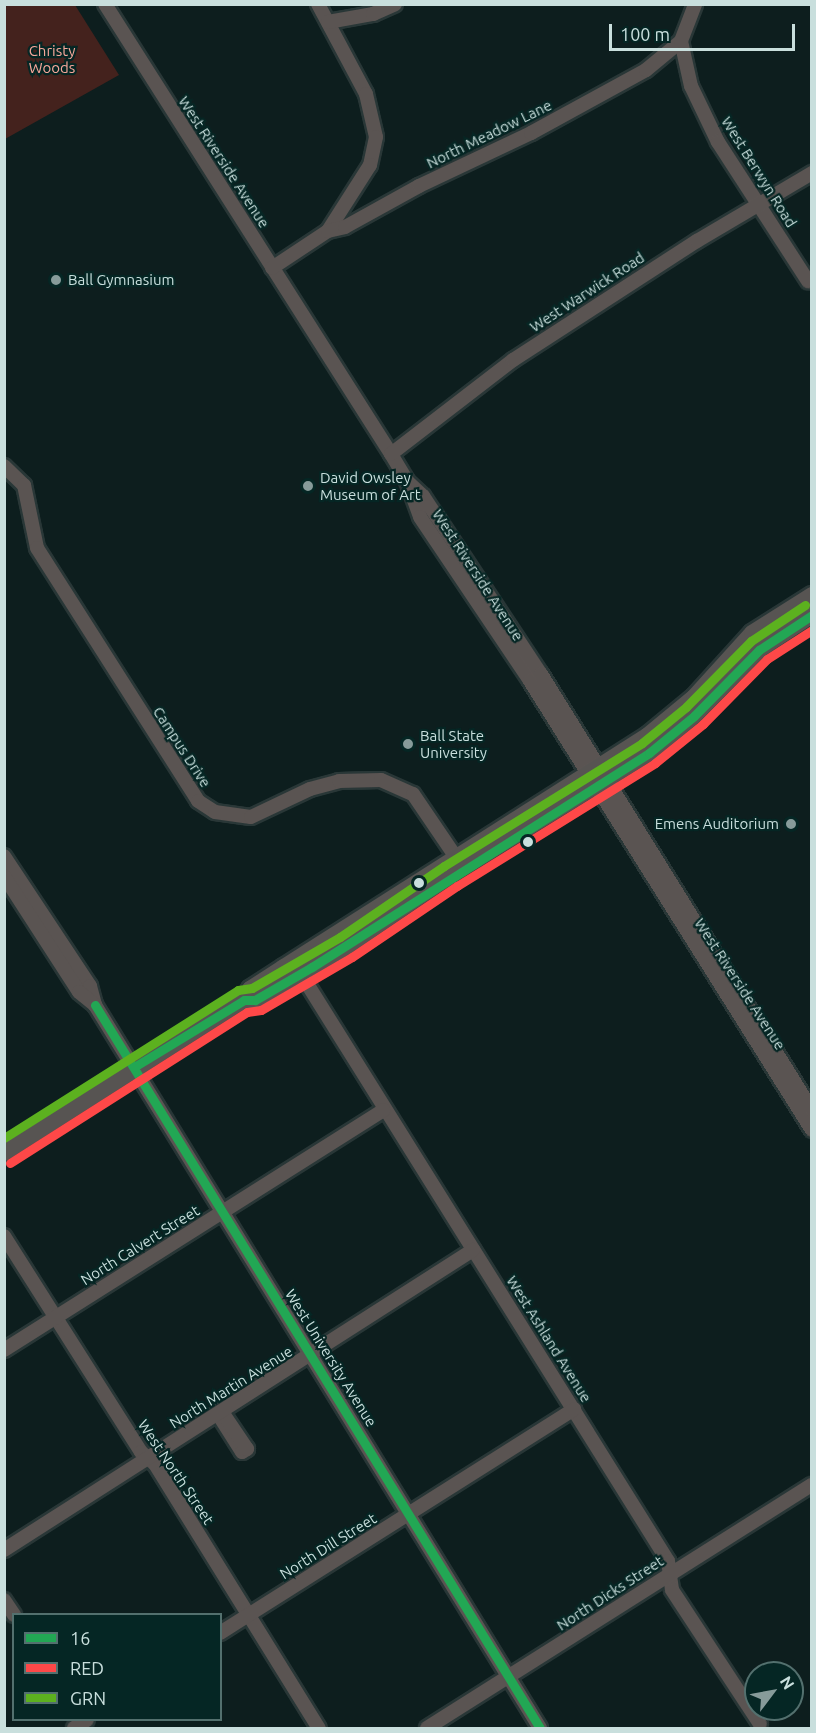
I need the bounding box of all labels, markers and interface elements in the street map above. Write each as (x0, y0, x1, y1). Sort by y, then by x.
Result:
scale bar (612, 12, 798, 50)
text: 100 m (620, 24, 670, 44)
park label: Christy Woods (29, 41, 75, 76)
street label: West Riverside Avenue (175, 93, 273, 231)
street label: North Meadow Lane (424, 96, 554, 172)
street label: West Berwyn Road (718, 113, 800, 231)
street label: West Warwick Road (526, 248, 648, 336)
place label: Ball Gymnasium (68, 271, 174, 289)
marker: Ball Gymnasium (49, 273, 63, 287)
place label: David Owsley Museum of Art (320, 468, 421, 503)
marker: David Owsley Museum of Art (301, 479, 315, 493)
street label: West Riverside Avenue (429, 506, 527, 644)
street label: Campus Drive (149, 703, 215, 791)
place label: Ball State University (420, 726, 487, 761)
marker: Ball State University (401, 737, 415, 751)
place label: Emens Auditorium (655, 815, 779, 833)
marker: Emens Auditorium (784, 817, 798, 831)
unlabelled marker (522, 836, 534, 848)
unlabelled marker (413, 877, 425, 889)
street label: West Riverside Avenue (691, 915, 789, 1053)
street label: North Calvert Street (77, 1201, 203, 1289)
street label: West Ashland Avenue (503, 1272, 595, 1406)
street label: West University Avenue (281, 1286, 381, 1430)
street label: North Martin Avenue (166, 1342, 296, 1432)
street label: West North Street (134, 1416, 218, 1528)
street label: North Dill Street (276, 1509, 380, 1583)
street label: North Dicks Street (553, 1552, 667, 1634)
legend (12, 1613, 222, 1721)
text: 16 (70, 1628, 90, 1648)
text: RED (70, 1658, 104, 1678)
north arrow (744, 1661, 804, 1721)
text: N (777, 1673, 798, 1692)
text: GRN (70, 1688, 106, 1708)

